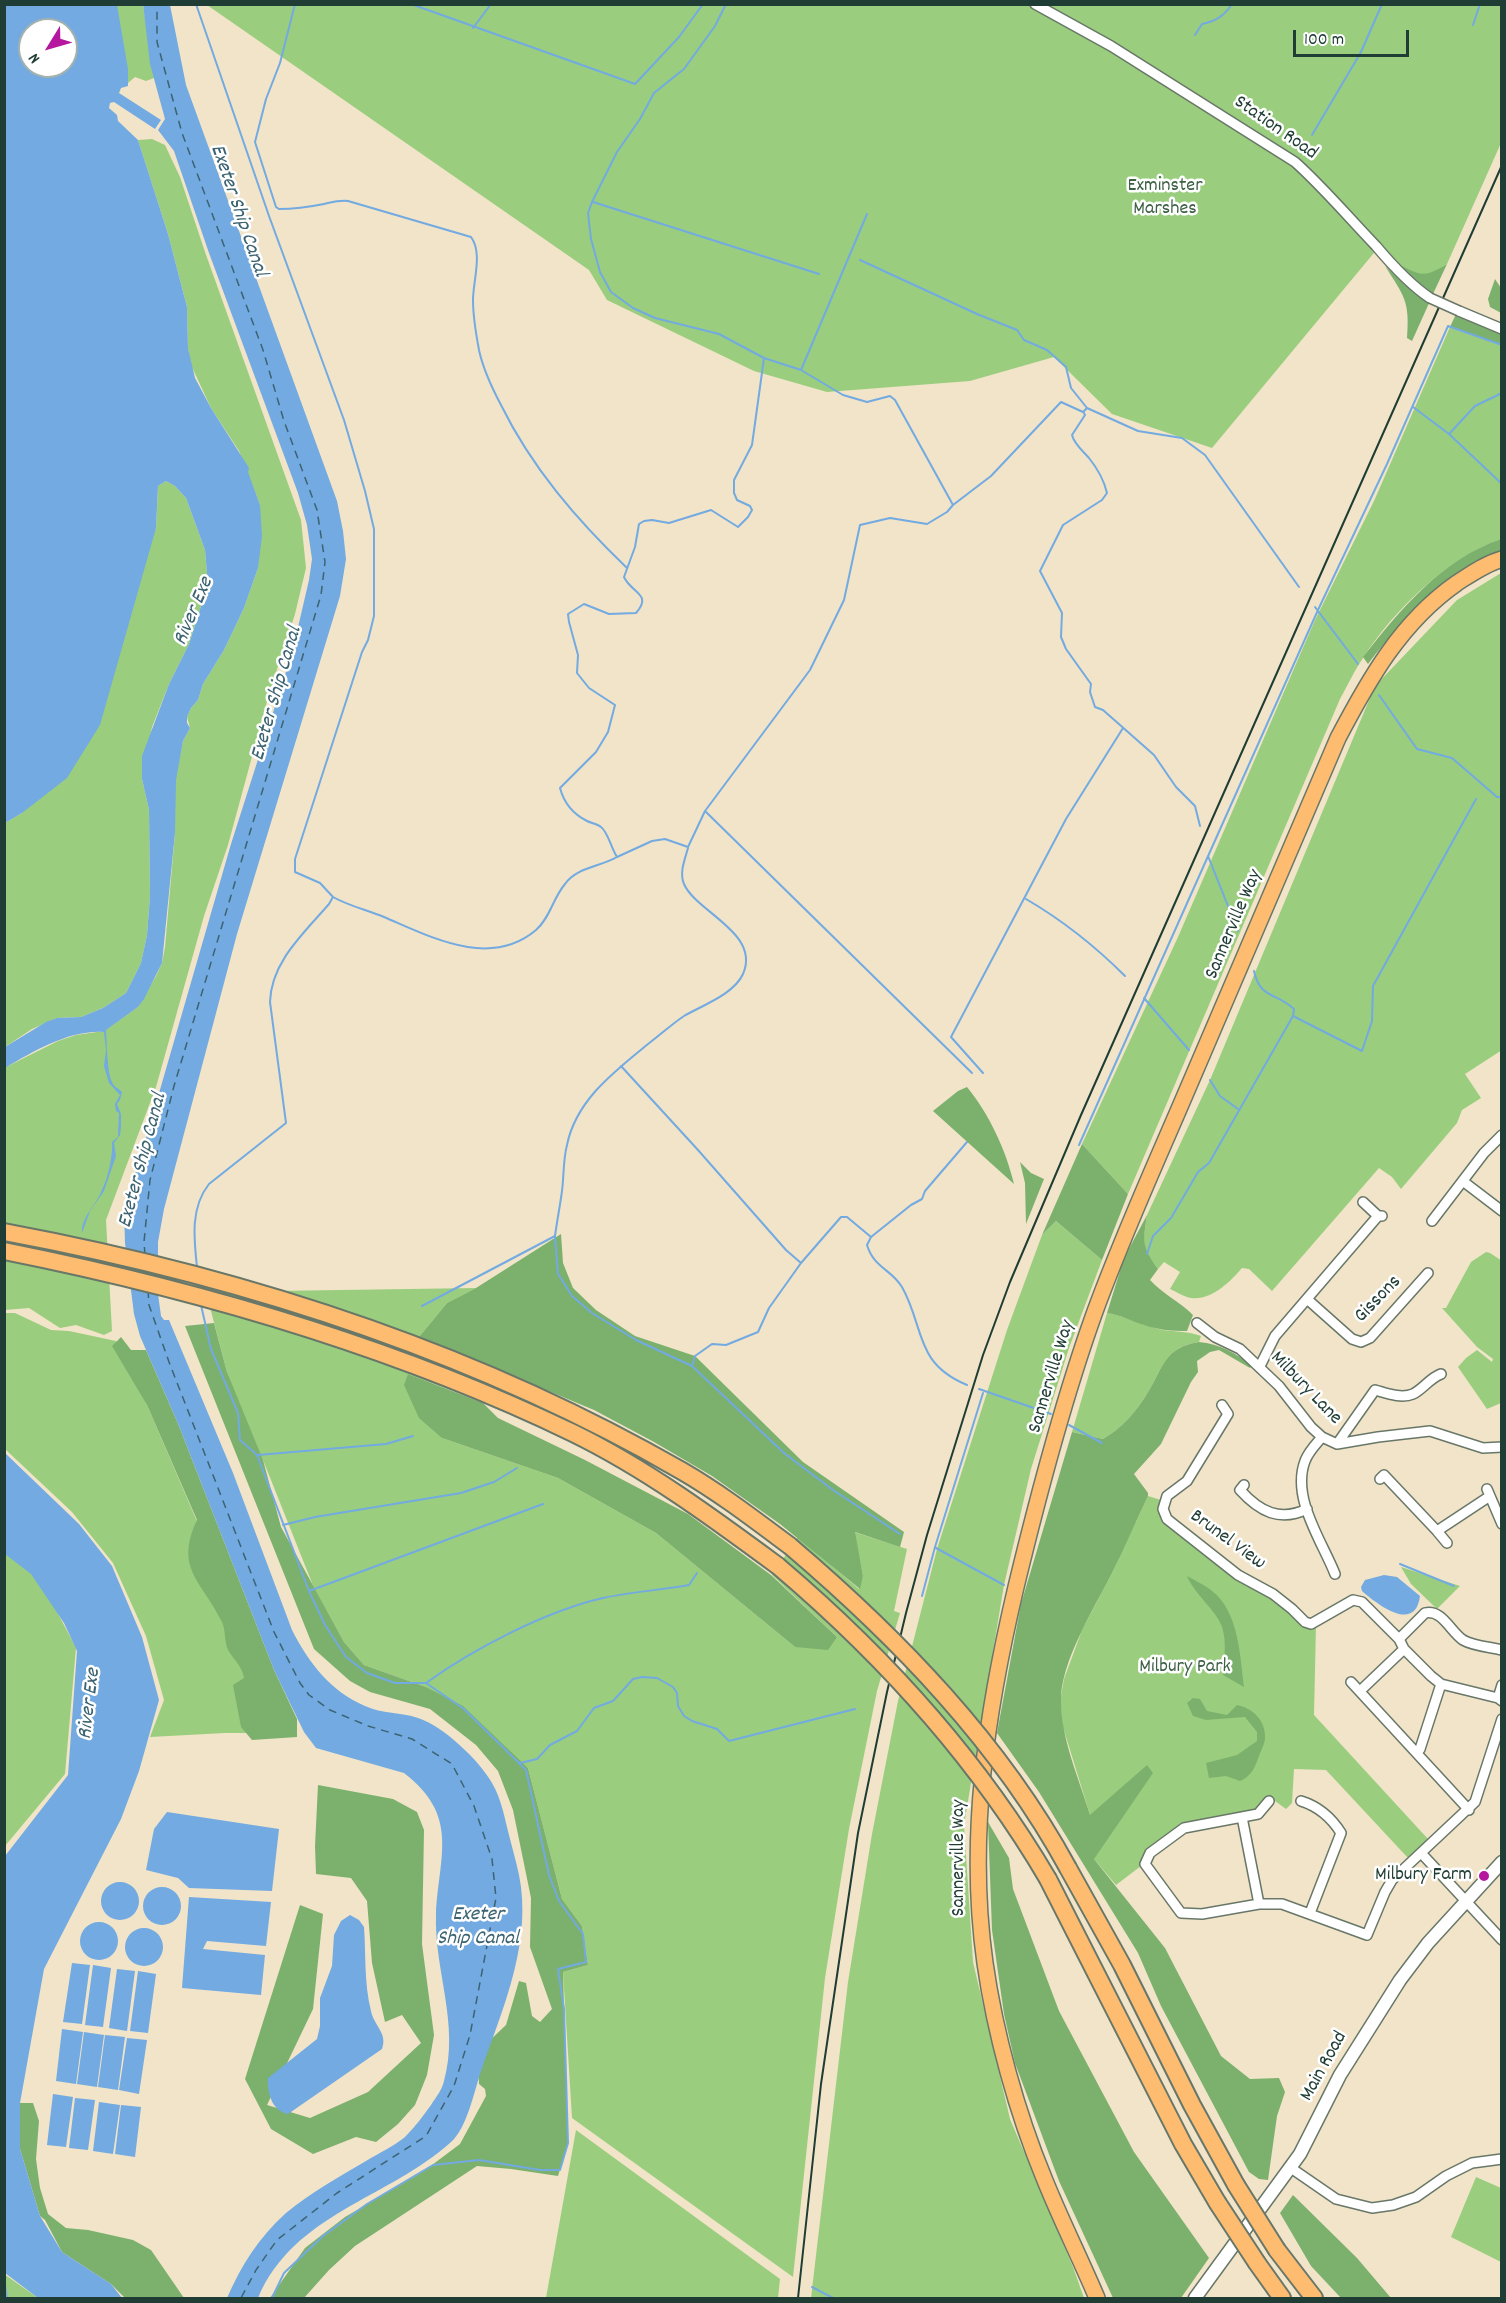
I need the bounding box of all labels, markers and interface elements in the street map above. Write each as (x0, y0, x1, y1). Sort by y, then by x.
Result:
north arrow (18, 18, 78, 78)
scale bar (1296, 18, 1412, 56)
text: 100 m (1304, 28, 1344, 53)
text: N (23, 48, 46, 68)
street label: Station Road (1228, 91, 1322, 167)
water label: Exeter Ship Canal (203, 142, 271, 280)
park label: Exminster Marshes (1127, 175, 1203, 222)
water label: River Exe (169, 574, 221, 650)
water label: Exeter Ship Canal (247, 624, 309, 764)
street label: Sannerville Way (1201, 867, 1269, 983)
water label: Exeter Ship Canal (114, 1091, 174, 1231)
street label: Gissons (1351, 1271, 1407, 1329)
street label: Sannerville Way (1024, 1318, 1082, 1436)
street label: Milbury Lane (1264, 1347, 1346, 1431)
street label: Brunel View (1184, 1505, 1270, 1577)
park label: Milbury Park (1139, 1656, 1231, 1680)
water label: River Exe (74, 1667, 108, 1741)
street label: Sannerville Way (948, 1800, 972, 1916)
place label: Milbury Farm (1375, 1864, 1472, 1888)
marker: Milbury Farm (1477, 1869, 1491, 1883)
water label: Exeter Ship Canal (437, 1903, 519, 1953)
street label: Main Road (1296, 2028, 1354, 2106)

